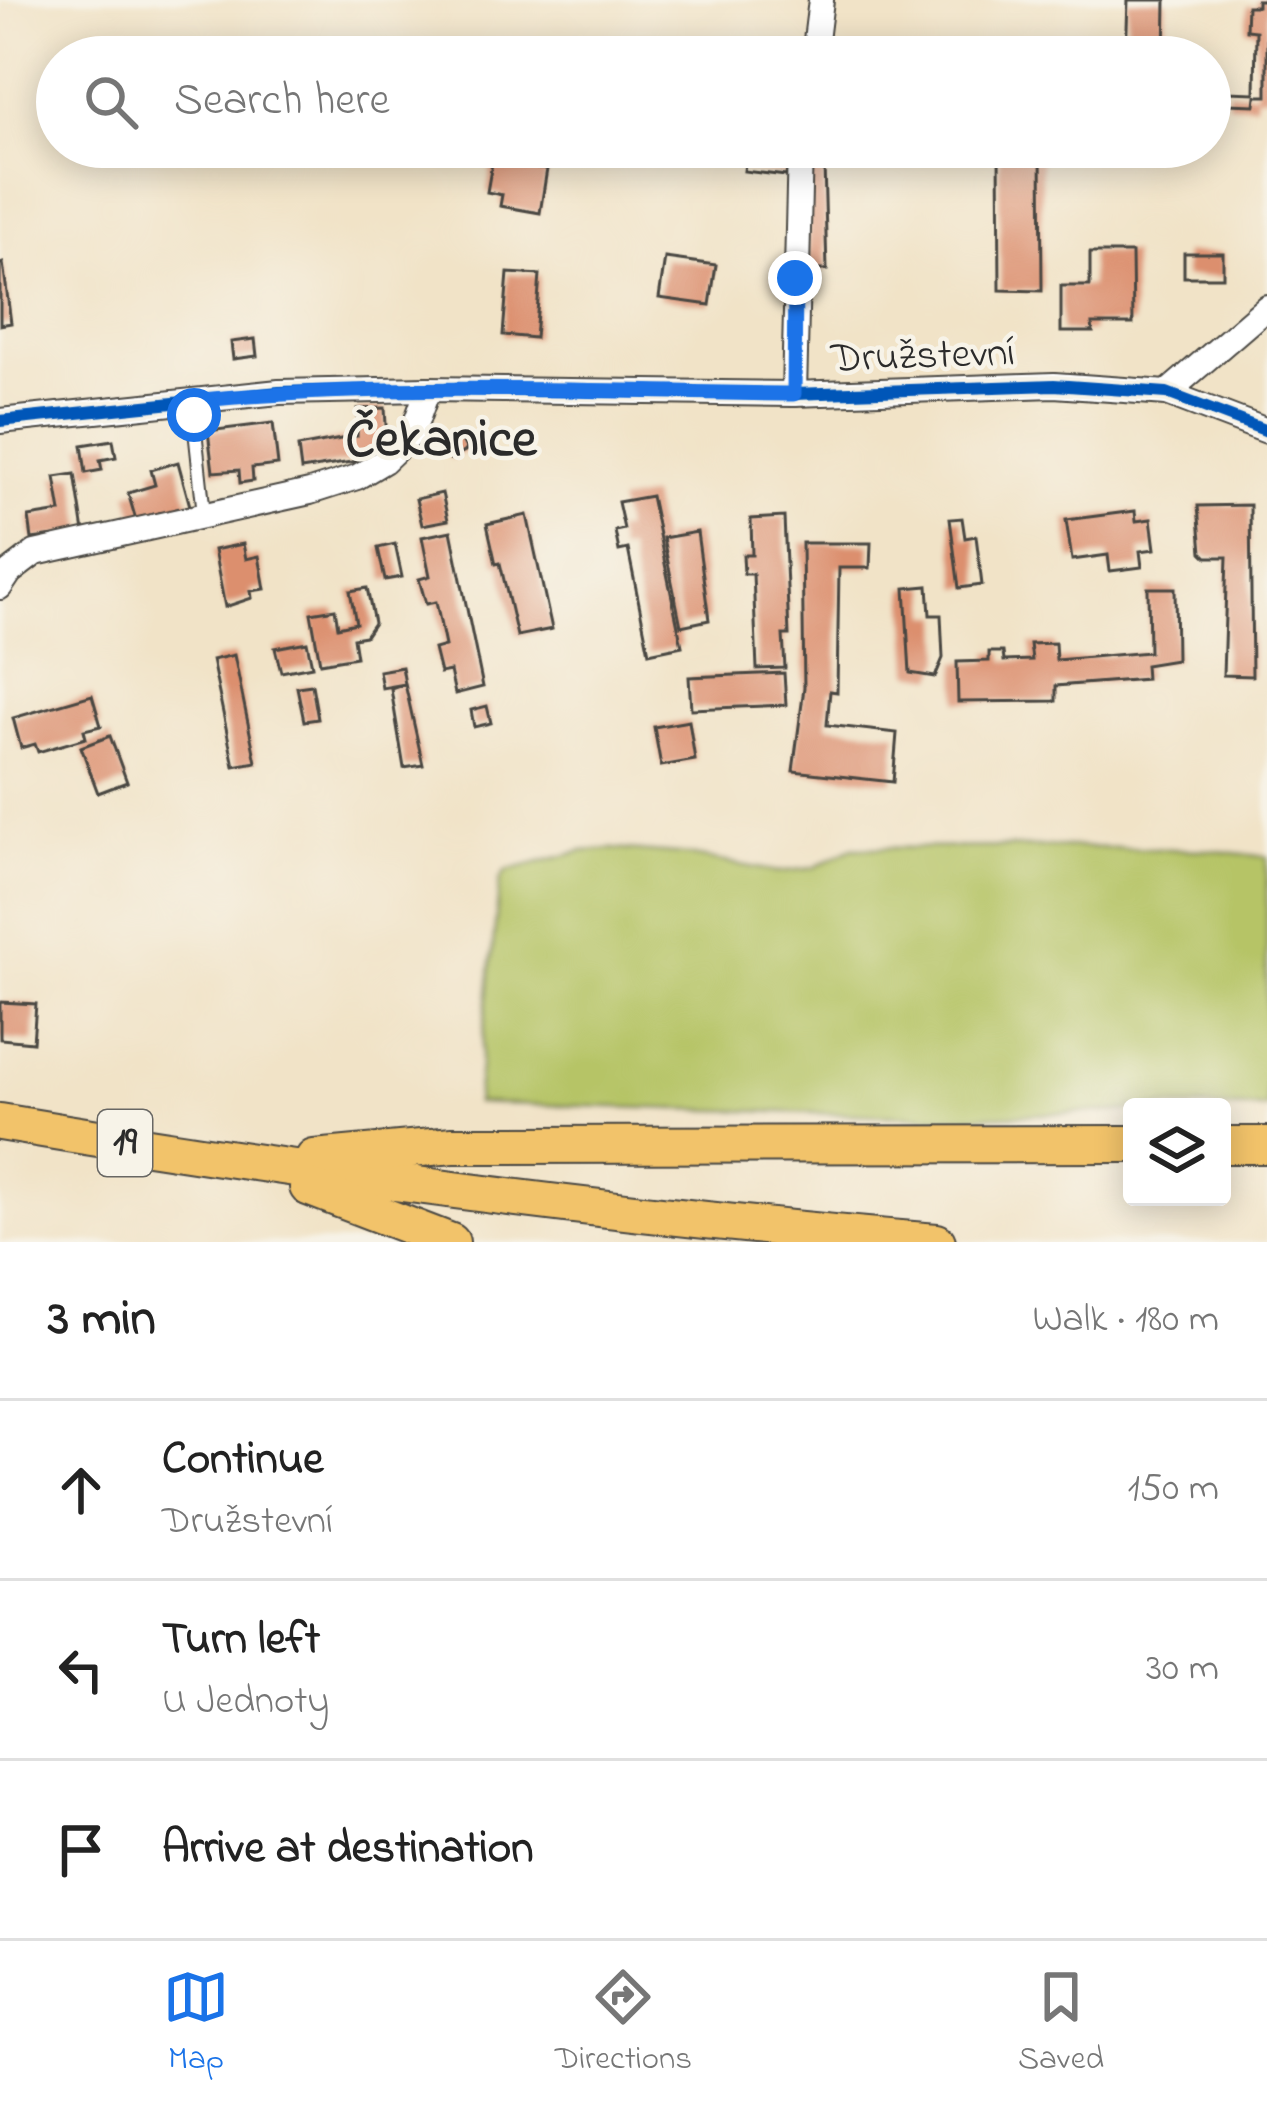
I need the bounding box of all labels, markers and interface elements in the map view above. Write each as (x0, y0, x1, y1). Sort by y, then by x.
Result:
search box (36, 36, 1231, 168)
icon: search (78, 69, 144, 135)
text: Search here (174, 69, 390, 135)
route end (768, 251, 822, 305)
street label: Družstevní (829, 323, 1016, 391)
route start (167, 388, 221, 442)
district label: Čekanice (345, 403, 538, 481)
map controls (1123, 1098, 1231, 1206)
button: layers (1123, 1098, 1231, 1206)
road number: 19 (98, 1110, 152, 1176)
text: 3 min (48, 1283, 156, 1358)
text: Walk · 180 m (1032, 1292, 1219, 1349)
text: Continue (162, 1428, 323, 1494)
icon: ahead (48, 1457, 114, 1523)
text: 150 m (1127, 1461, 1219, 1518)
text: Družstevní (162, 1494, 333, 1551)
text: Turn left (162, 1608, 320, 1674)
icon: left (48, 1637, 114, 1703)
text: 30 m (1146, 1641, 1219, 1698)
text: U Jednoty (162, 1674, 329, 1731)
icon: arrive (48, 1817, 114, 1883)
text: Arrive at destination (162, 1817, 533, 1883)
tab: Map (163, 1964, 229, 2084)
tab: Directions (555, 1964, 692, 2084)
tab: Saved (1018, 1964, 1104, 2084)

